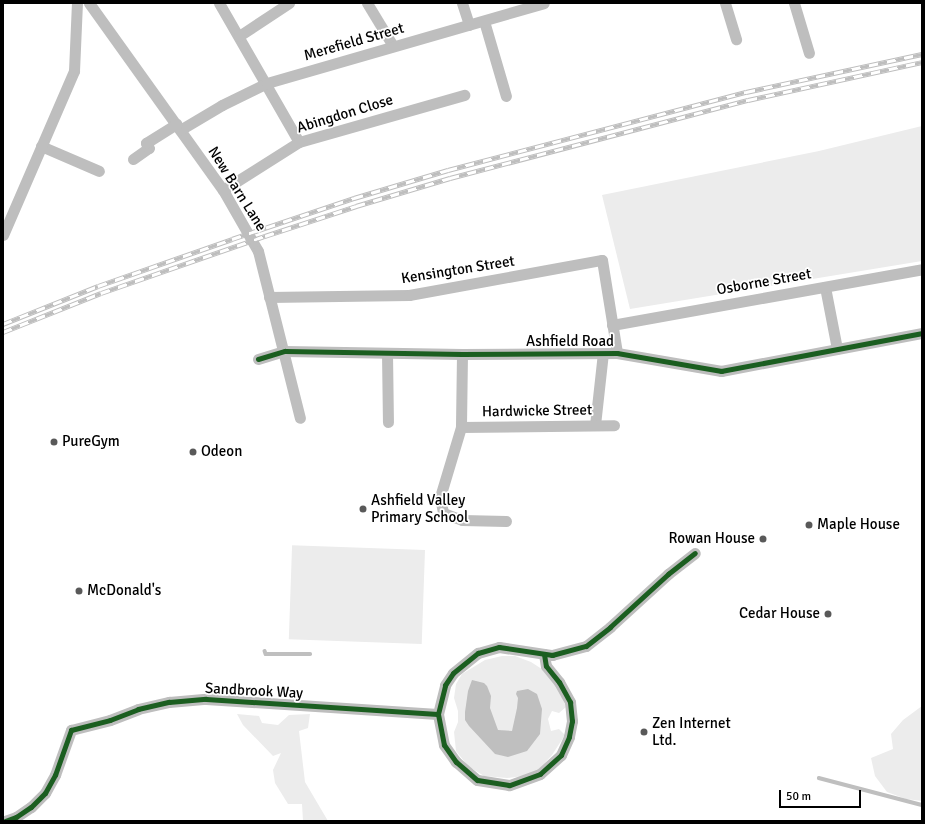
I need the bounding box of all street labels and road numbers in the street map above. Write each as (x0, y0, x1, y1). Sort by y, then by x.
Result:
street label: Merefield Street (302, 19, 406, 65)
street label: Abingdon Close (295, 91, 395, 137)
street label: New Barn Lane (204, 143, 270, 235)
street label: Kensington Street (400, 252, 516, 288)
street label: Osborne Street (715, 265, 813, 299)
street label: Ashfield Road (526, 333, 614, 351)
street label: Hardwicke Street (482, 401, 592, 421)
street label: Sandbrook Way (204, 679, 304, 703)

